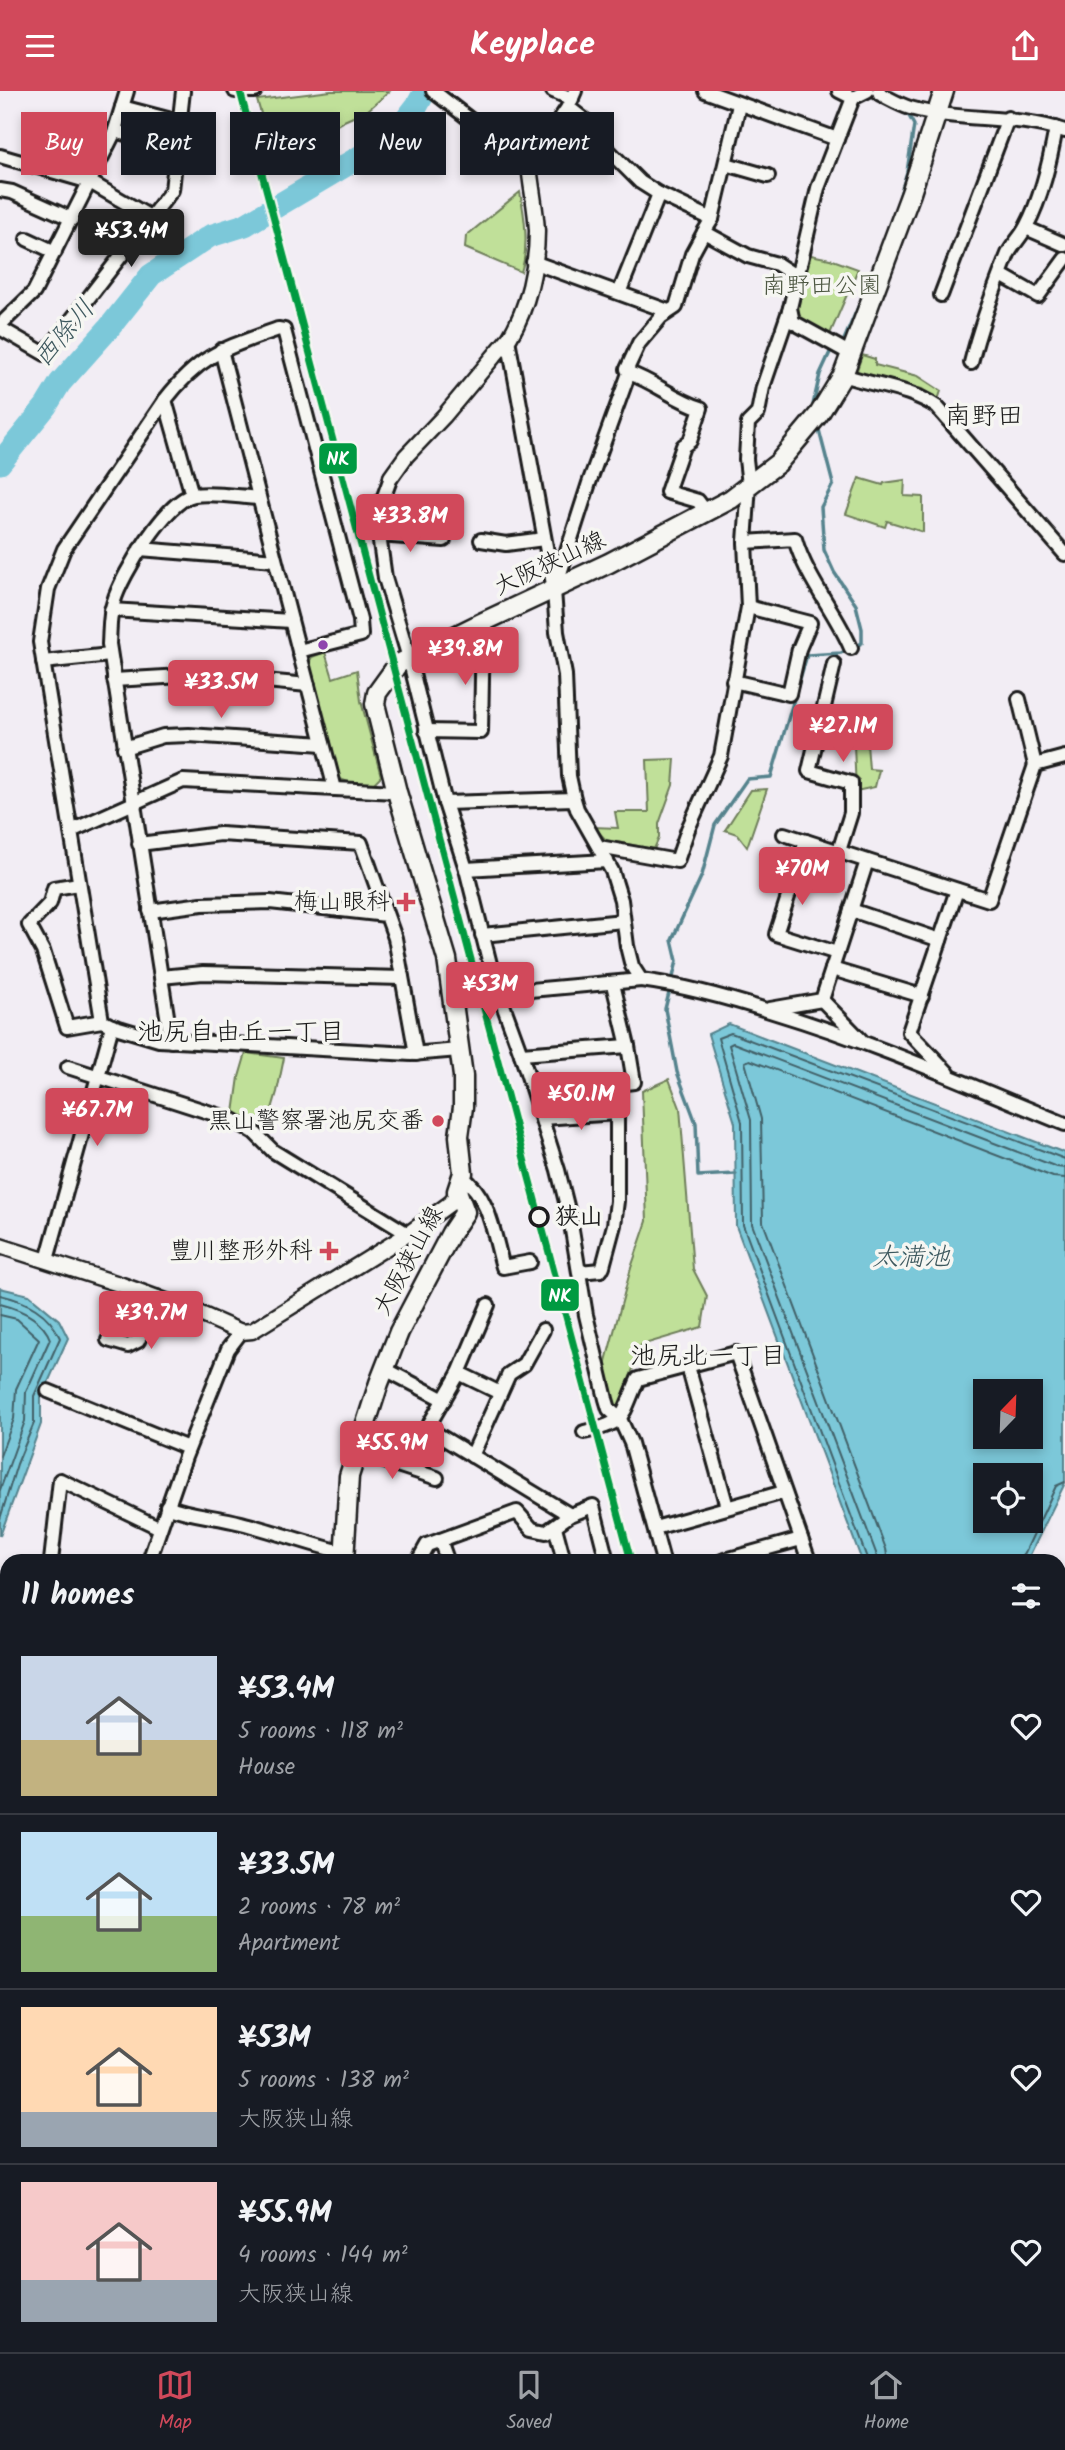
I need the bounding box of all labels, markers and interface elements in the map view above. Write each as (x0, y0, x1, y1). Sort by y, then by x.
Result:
text: Keyplace (470, 20, 595, 71)
icon: menu (21, 27, 59, 65)
icon: share (1006, 27, 1044, 65)
chip: Buy (21, 112, 107, 175)
chip: Rent (121, 112, 216, 175)
chip: Filters (230, 112, 340, 175)
chip: New (354, 112, 446, 175)
chip: Apartment (460, 112, 614, 175)
pin: ¥53.4M (74, 209, 188, 269)
text: ¥53.4M (94, 214, 168, 250)
park label: 南野田公園 (762, 267, 882, 306)
water label: 西除川 (24, 291, 106, 377)
district label: 南野田 (945, 396, 1023, 438)
line badge: NK (318, 442, 358, 475)
text: NK (326, 445, 350, 475)
pin: ¥33.8M (353, 495, 467, 554)
text: ¥33.8M (372, 499, 448, 535)
street label: 大阪狭山線 (487, 521, 613, 607)
pin: ¥39.8M (408, 627, 522, 687)
text: ¥39.8M (428, 632, 502, 668)
unlabelled marker (316, 638, 330, 652)
pin: ¥33.5M (164, 661, 278, 720)
text: ¥33.5M (184, 665, 258, 701)
pin: ¥27.1M (786, 705, 900, 764)
text: ¥27.1M (809, 709, 877, 745)
pin: ¥70M (761, 847, 843, 907)
text: ¥70M (775, 852, 829, 888)
place label: 梅山眼科 (294, 883, 390, 922)
marker: 梅山眼科 (396, 892, 416, 912)
pin: ¥53M (449, 963, 531, 1022)
text: ¥53M (462, 967, 518, 1003)
district label: 池尻自由丘一丁目 (137, 1012, 345, 1054)
pin: ¥50.1M (524, 1073, 638, 1132)
text: ¥50.1M (547, 1077, 615, 1113)
pin: ¥67.7M (40, 1089, 154, 1148)
text: ¥67.7M (61, 1093, 133, 1129)
place label: 黒山警察署池尻交番 (208, 1102, 424, 1141)
marker: 黒山警察署池尻交番 (430, 1113, 446, 1129)
place label: 狭山 (555, 1198, 603, 1237)
street label: 大阪狭山線 (364, 1199, 454, 1323)
marker: 狭山 (529, 1207, 549, 1227)
place label: 豊川整形外科 (169, 1232, 313, 1271)
water label: 太満池 (872, 1237, 951, 1279)
marker: 豊川整形外科 (319, 1241, 339, 1261)
line badge: NK (540, 1278, 580, 1312)
text: NK (548, 1282, 572, 1312)
pin: ¥39.7M (94, 1291, 208, 1351)
text: ¥39.7M (115, 1296, 187, 1332)
district label: 池尻北一丁目 (630, 1336, 786, 1378)
north arrow (973, 1379, 1043, 1449)
map controls (973, 1379, 1043, 1533)
pin: ¥55.9M (335, 1421, 449, 1481)
text: ¥55.9M (356, 1426, 428, 1462)
button: locate (973, 1463, 1043, 1533)
text: 11 homes (21, 1572, 134, 1620)
icon: filters (1007, 1577, 1045, 1615)
text: ¥53.4M (238, 1666, 334, 1714)
icon: home (77, 1684, 161, 1768)
icon: heart (1007, 1707, 1045, 1745)
text: 5 rooms · 118 m² (238, 1714, 403, 1750)
text: House (238, 1750, 295, 1786)
text: ¥33.5M (238, 1842, 334, 1890)
icon: home (77, 1860, 161, 1944)
icon: heart (1007, 1883, 1045, 1921)
text: 2 rooms · 78 m² (238, 1890, 400, 1926)
text: Apartment (238, 1926, 340, 1962)
text: ¥53M (238, 2015, 311, 2063)
icon: home (77, 2035, 161, 2119)
icon: heart (1007, 2058, 1045, 2096)
text: 5 rooms · 138 m² (238, 2063, 409, 2099)
text: 大阪狭山線 (238, 2102, 353, 2138)
text: ¥55.9M (238, 2190, 332, 2238)
icon: home (77, 2210, 161, 2294)
icon: heart (1007, 2233, 1045, 2271)
text: 4 rooms · 144 m² (238, 2238, 408, 2274)
text: 大阪狭山線 (238, 2277, 353, 2313)
tab: Map (156, 2366, 194, 2438)
tab: Saved (506, 2366, 552, 2438)
tab: Home (864, 2366, 909, 2438)

